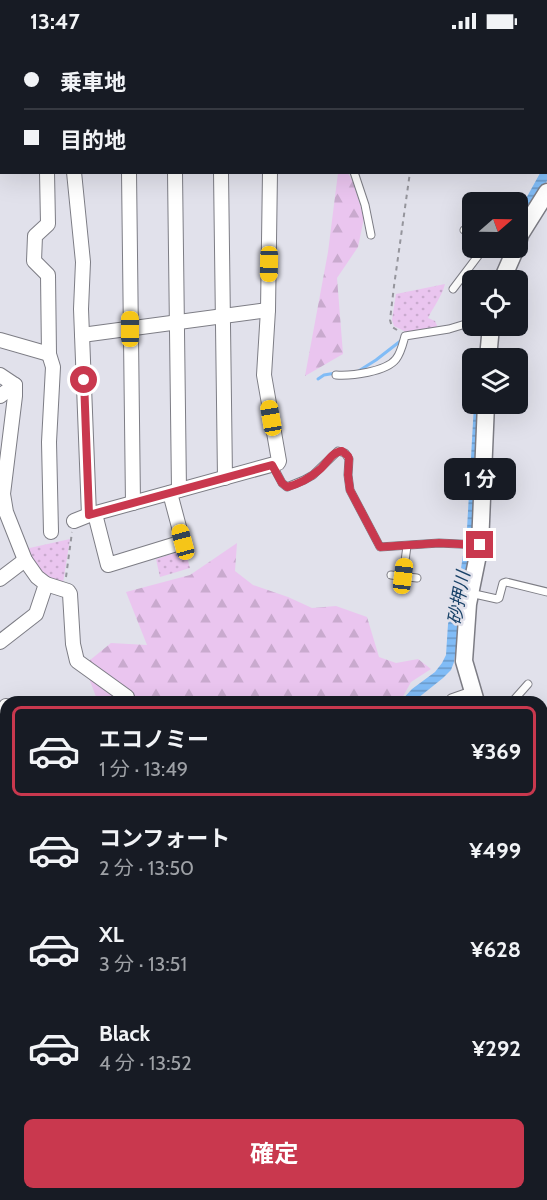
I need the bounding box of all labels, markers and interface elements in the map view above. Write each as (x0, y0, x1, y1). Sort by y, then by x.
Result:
text: 13:47 (30, 8, 80, 35)
text: 乗車地 (60, 69, 126, 96)
text: 目的地 (60, 127, 126, 154)
north arrow (462, 192, 528, 258)
map controls (462, 192, 528, 414)
car (260, 246, 278, 282)
button: locate (462, 270, 528, 336)
car (121, 311, 139, 347)
button: layers (462, 348, 528, 414)
route start (70, 366, 97, 393)
car (259, 399, 283, 437)
callout: 1 分 (444, 458, 516, 500)
text: 1 分 (464, 467, 496, 491)
car (170, 522, 196, 562)
route end (466, 531, 493, 558)
car (392, 557, 414, 595)
water label: 砂押川 (443, 568, 475, 626)
icon: car (27, 724, 81, 778)
text: エコノミー (99, 726, 209, 753)
text: ¥369 (471, 738, 521, 765)
text: 1 分 · 13:49 (99, 757, 188, 781)
icon: car (27, 823, 81, 877)
text: コンフォート (99, 825, 230, 852)
text: ¥499 (469, 837, 521, 864)
text: 2 分 · 13:50 (99, 856, 194, 880)
text: XL (99, 921, 124, 948)
icon: car (27, 922, 81, 976)
text: ¥628 (470, 936, 521, 963)
text: 3 分 · 13:51 (99, 952, 187, 976)
text: Black (99, 1020, 150, 1047)
icon: car (27, 1021, 81, 1075)
text: ¥292 (472, 1035, 521, 1062)
text: 4 分 · 13:52 (99, 1051, 192, 1075)
button: 確定 (24, 1119, 524, 1188)

